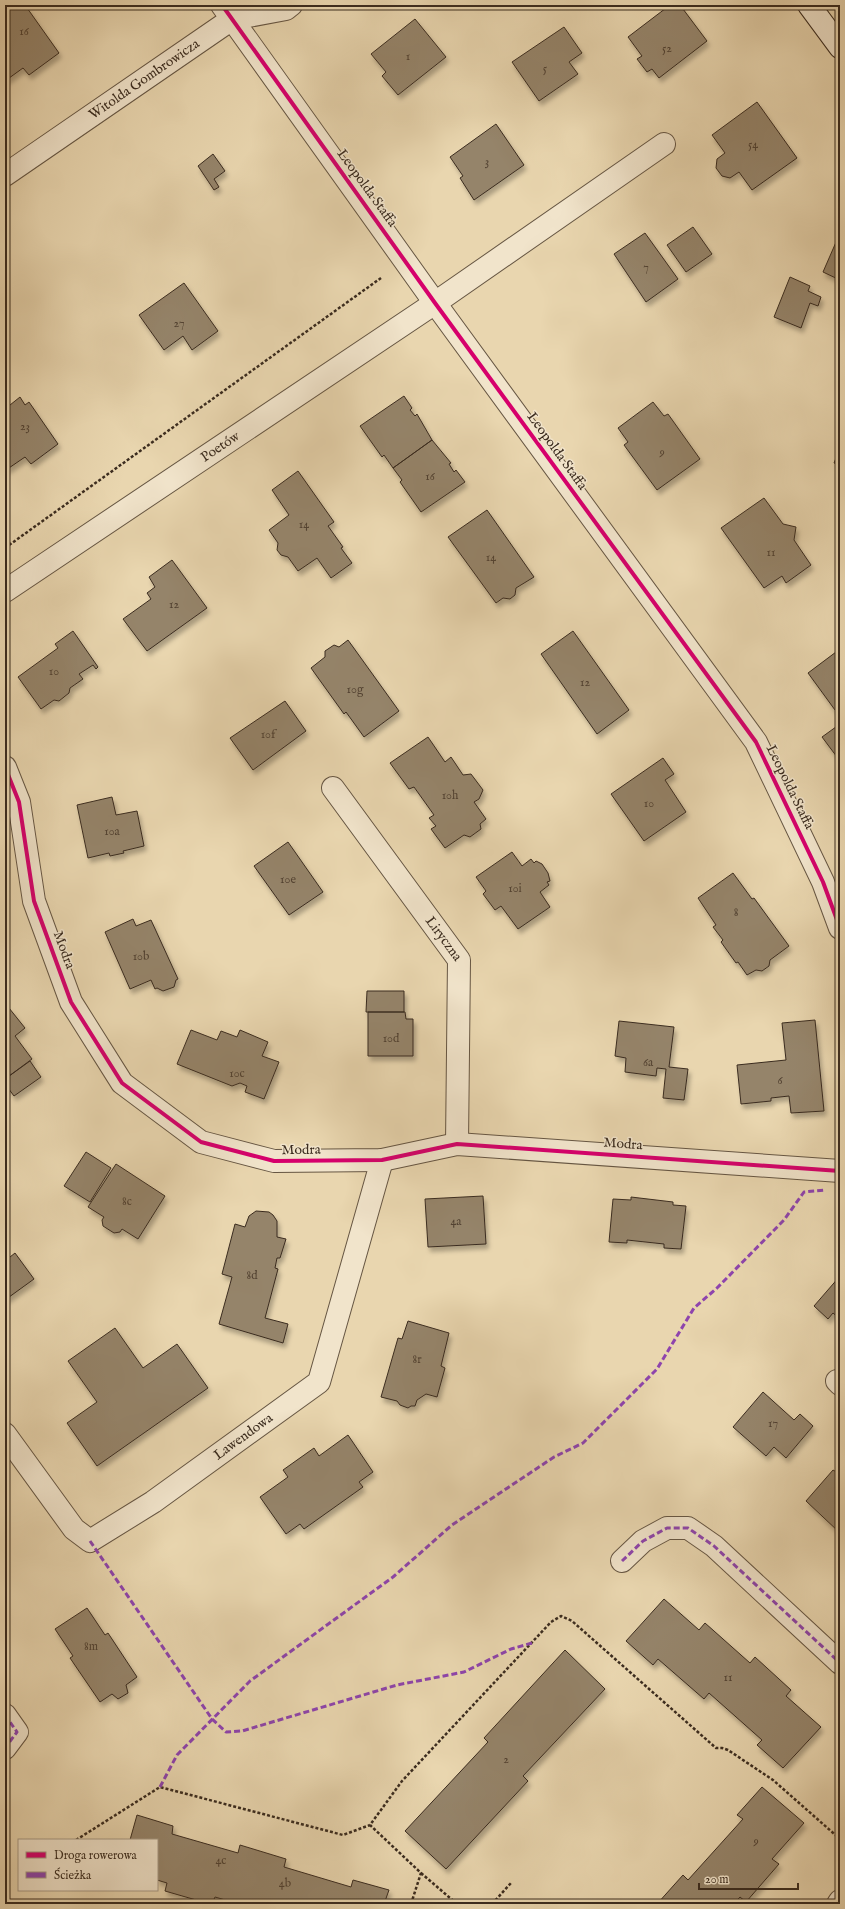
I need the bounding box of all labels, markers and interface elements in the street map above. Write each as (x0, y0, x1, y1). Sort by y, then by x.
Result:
house number: 16 (19, 24, 30, 39)
street label: Witolda Gombrowicza (85, 34, 204, 124)
house number: 52 (662, 41, 672, 56)
house number: 1 (406, 49, 410, 64)
house number: 5 (543, 61, 548, 76)
house number: 54 (748, 137, 758, 152)
street label: Leopolda Staffa (333, 146, 402, 231)
house number: 3 (485, 154, 489, 169)
house number: 7 (643, 260, 649, 275)
house number: 27 (173, 316, 185, 331)
street label: Leopolda Staffa (523, 409, 592, 494)
house number: 23 (20, 419, 30, 434)
street label: Poetów (197, 427, 244, 466)
house number: 9 (658, 445, 665, 460)
house number: 16 (425, 469, 436, 484)
house number: 14 (299, 517, 309, 532)
house number: 11 (767, 545, 775, 560)
house number: 14 (486, 550, 496, 565)
house number: 12 (169, 597, 179, 612)
house number: 10 (49, 664, 59, 679)
house number: 12 (580, 675, 590, 690)
house number: 10g (347, 682, 364, 697)
house number: 10f (261, 727, 278, 742)
street label: Leopolda Staffa (762, 742, 819, 833)
house number: 10h (442, 788, 459, 803)
house number: 10 (644, 796, 654, 811)
house number: 10a (104, 824, 121, 839)
house number: 10e (280, 872, 296, 887)
house number: 10i (508, 881, 522, 896)
house number: 8 (734, 905, 739, 920)
street label: Liryczna (421, 913, 467, 966)
street label: Modra (49, 928, 79, 972)
house number: 10b (133, 949, 149, 964)
house number: 10d (383, 1031, 400, 1046)
house number: 6a (643, 1055, 654, 1070)
house number: 10c (229, 1066, 245, 1081)
house number: 6 (777, 1073, 783, 1088)
street label: Modra (603, 1134, 644, 1154)
street label: Modra (281, 1141, 322, 1159)
house number: 8c (122, 1194, 132, 1209)
house number: 4a (450, 1214, 462, 1229)
house number: 8d (246, 1268, 258, 1283)
house number: 8r (412, 1352, 422, 1367)
street label: Lawendowa (210, 1409, 277, 1464)
house number: 17 (768, 1416, 778, 1431)
house number: 8m (84, 1639, 98, 1654)
house number: 11 (724, 1670, 732, 1685)
house number: 2 (503, 1752, 509, 1767)
house number: 9 (752, 1834, 759, 1849)
legend (18, 1839, 158, 1891)
text: Droga rowerowa (54, 1848, 138, 1863)
house number: 4c (215, 1853, 227, 1868)
scale bar (699, 1865, 798, 1891)
text: Ścieżka (54, 1867, 92, 1883)
text: 20 m (705, 1872, 728, 1887)
house number: 4b (279, 1876, 291, 1891)

